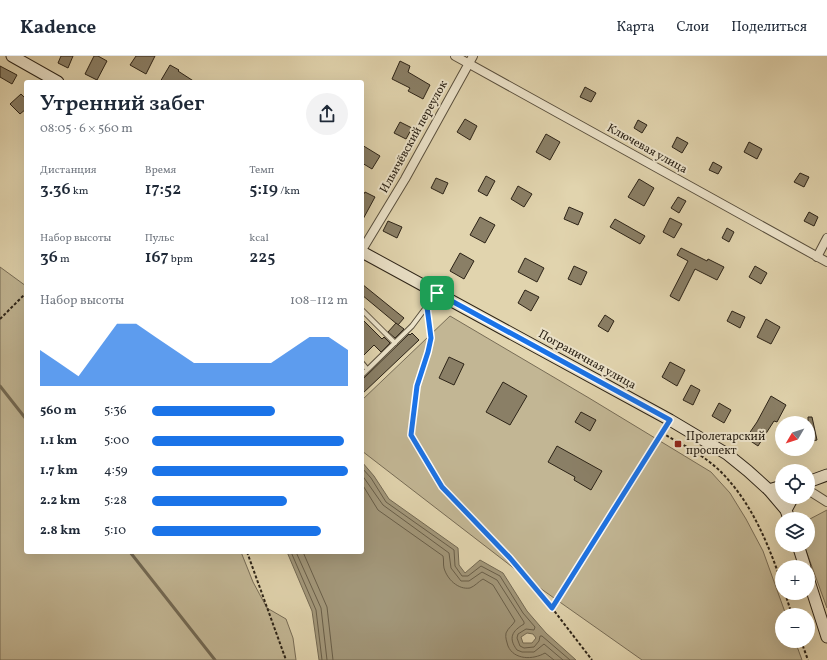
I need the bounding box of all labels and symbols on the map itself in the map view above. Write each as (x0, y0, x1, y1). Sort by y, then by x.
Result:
street label: Ильичёвский переулок (376, 77, 452, 196)
street label: Ключевая улица (604, 120, 690, 178)
pin (420, 276, 454, 310)
street label: Пограничная улица (535, 326, 639, 394)
north arrow (775, 416, 815, 456)
place label: Пролетарский проспект (686, 429, 765, 459)
marker: Пролетарский проспект (673, 439, 683, 449)

